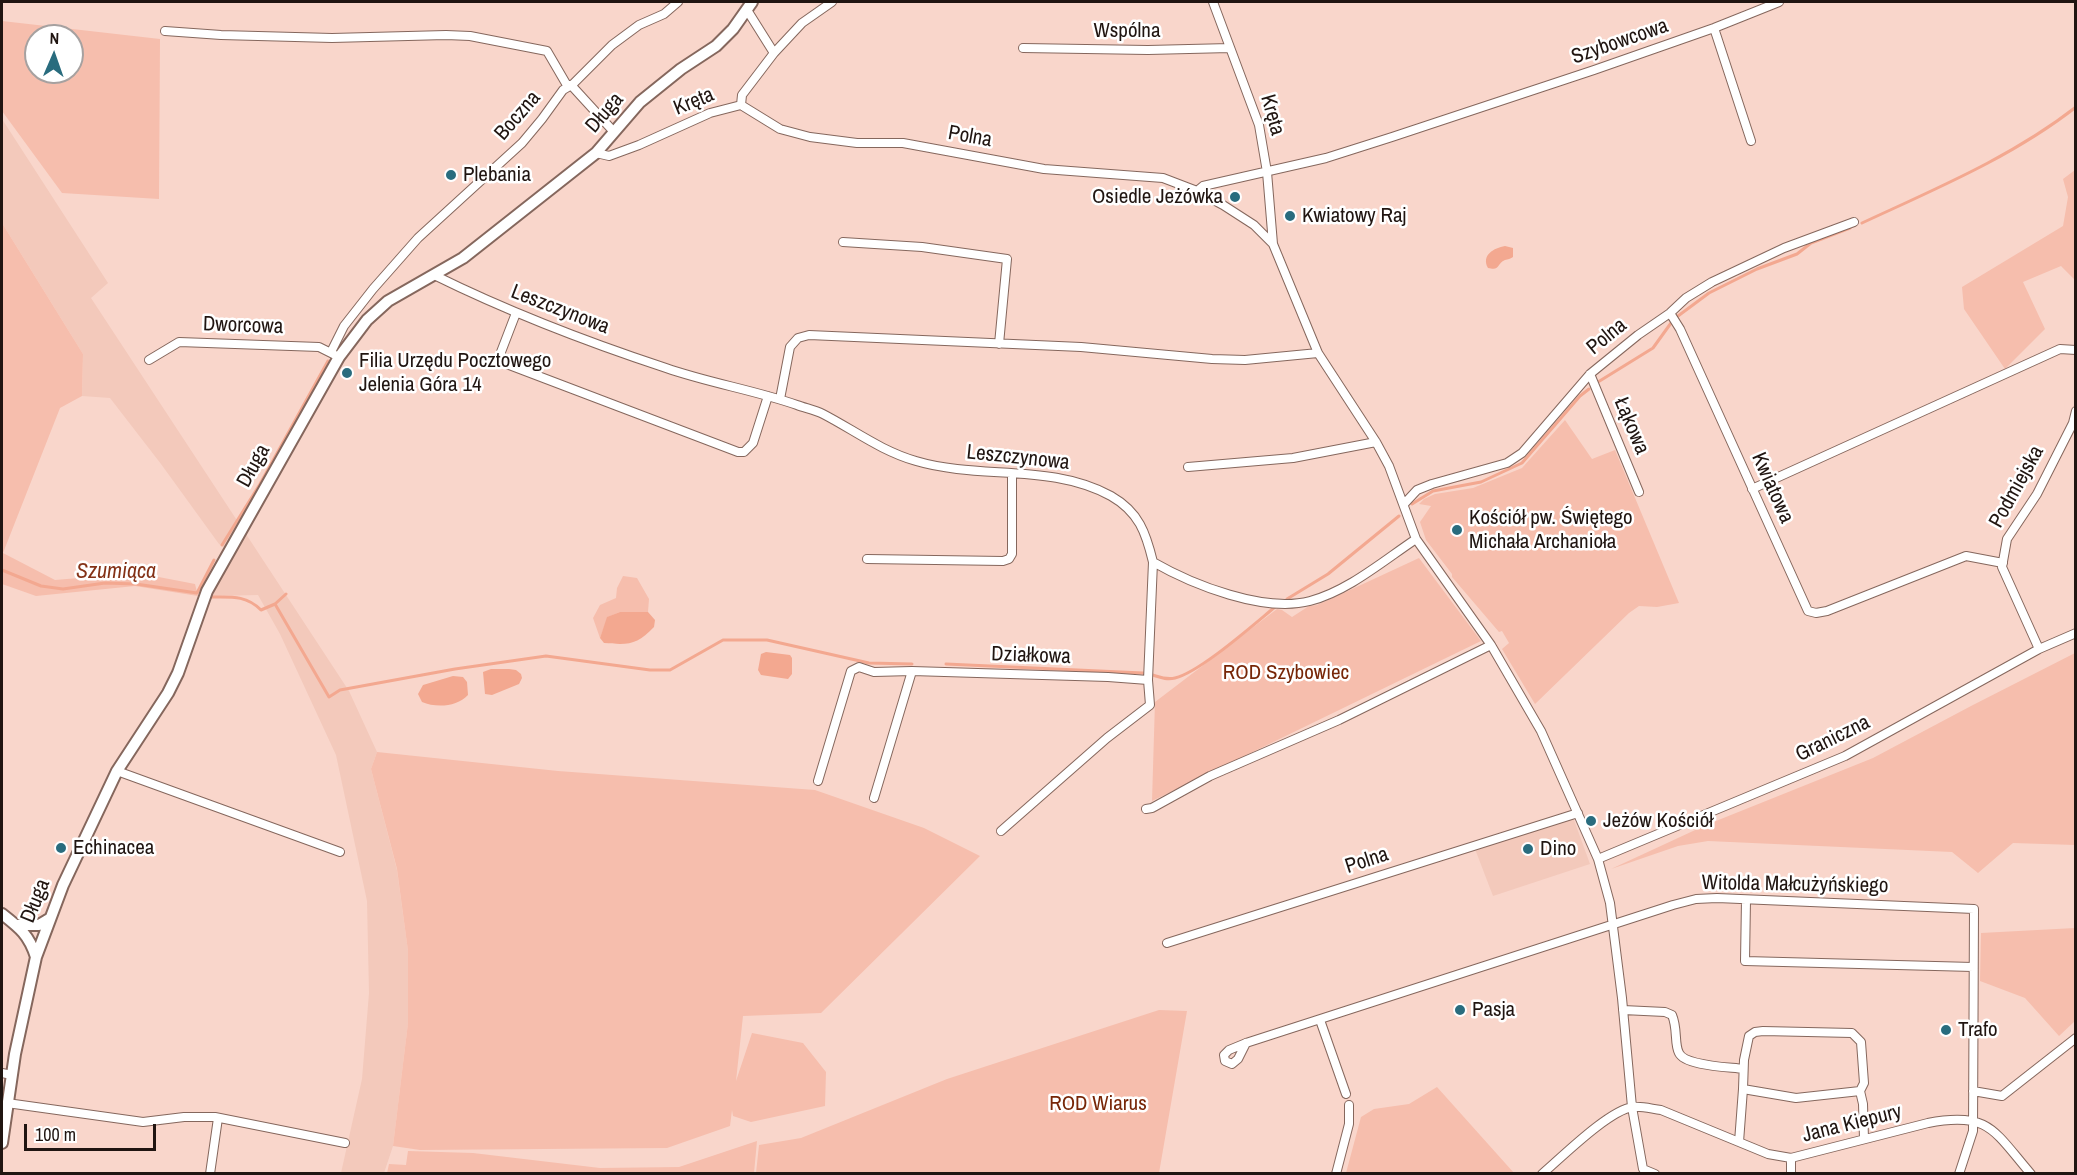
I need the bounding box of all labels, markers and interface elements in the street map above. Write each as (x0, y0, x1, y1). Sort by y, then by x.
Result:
street label: Szybowcowa (1568, 14, 1672, 70)
street label: Wspólna (1094, 18, 1160, 44)
north arrow (24, 24, 84, 84)
text: N (49, 27, 60, 49)
street label: Kręta (670, 83, 718, 121)
street label: Boczna (490, 86, 546, 146)
street label: Długa (581, 88, 629, 138)
street label: Kręta (1254, 92, 1290, 138)
street label: Polna (946, 121, 994, 153)
place label: Plebania (463, 162, 531, 188)
marker: Plebania (444, 168, 458, 182)
place label: Osiedle Jeżówka (1092, 184, 1223, 210)
marker: Osiedle Jeżówka (1228, 190, 1242, 204)
place label: Kwiatowy Raj (1302, 203, 1406, 229)
marker: Kwiatowy Raj (1283, 209, 1297, 223)
street label: Leszczynowa (507, 280, 613, 340)
street label: Dworcowa (202, 312, 284, 340)
street label: Polna (1582, 313, 1632, 361)
place label: Filia Urzędu Pocztowego Jelenia Góra 14 (359, 348, 551, 398)
marker: Filia Urzędu Pocztowego Jelenia Góra 14 (340, 366, 354, 380)
street label: Łąkowa (1608, 394, 1654, 458)
street label: Długa (232, 440, 276, 492)
street label: Leszczynowa (965, 440, 1071, 476)
street label: Podmiejska (1984, 442, 2050, 532)
street label: Kwiatowa (1745, 449, 1799, 527)
place label: Kościół pw. Świętego Michała Archanioła (1469, 505, 1633, 555)
marker: Kościół pw. Świętego Michała Archanioła (1450, 523, 1464, 537)
water label: Szumiąca (76, 559, 156, 585)
street label: Działkowa (991, 642, 1071, 670)
park label: ROD Szybowiec (1223, 660, 1349, 686)
street label: Graniczna (1792, 710, 1874, 768)
place label: Jeżów Kościół (1603, 808, 1713, 834)
marker: Jeżów Kościół (1584, 814, 1598, 828)
place label: Echinacea (73, 835, 154, 861)
place label: Dino (1540, 836, 1576, 862)
marker: Echinacea (54, 841, 68, 855)
street label: Polna (1342, 842, 1392, 880)
marker: Dino (1521, 842, 1535, 856)
street label: Witolda Małcużyńskiego (1701, 871, 1889, 899)
street label: Długa (16, 875, 56, 927)
place label: Pasja (1472, 997, 1515, 1023)
marker: Pasja (1453, 1003, 1467, 1017)
place label: Trafo (1958, 1017, 1998, 1043)
marker: Trafo (1939, 1023, 1953, 1037)
park label: ROD Wiarus (1049, 1091, 1147, 1117)
street label: Jana Kiepury (1800, 1100, 1904, 1148)
scale bar (27, 1112, 159, 1150)
text: 100 m (35, 1122, 76, 1147)

